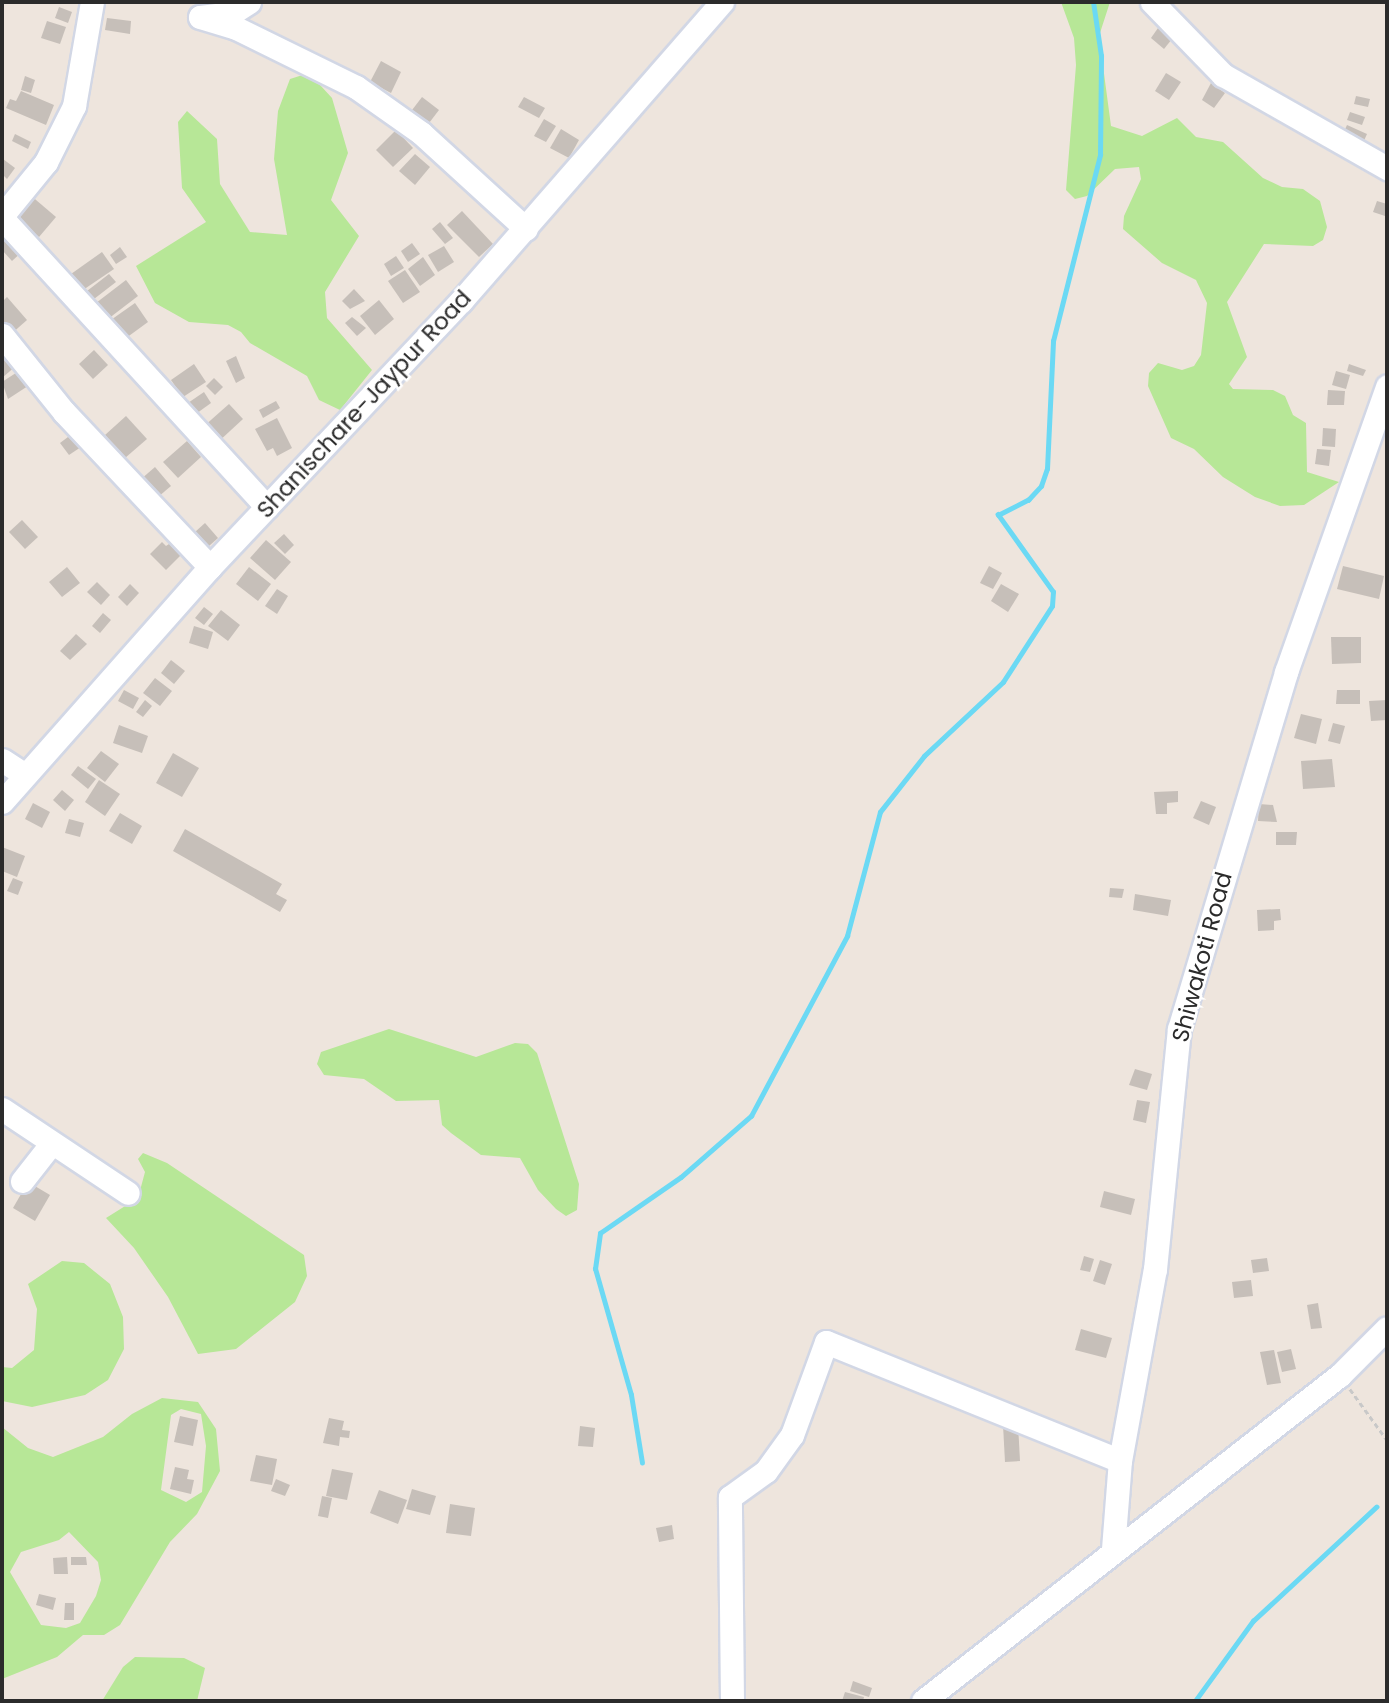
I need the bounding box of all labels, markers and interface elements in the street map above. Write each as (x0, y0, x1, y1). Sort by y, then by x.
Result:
street label: Shanischare-Jaypur Road (251, 284, 477, 524)
street label: Shiwakoti Road (1166, 869, 1238, 1045)

